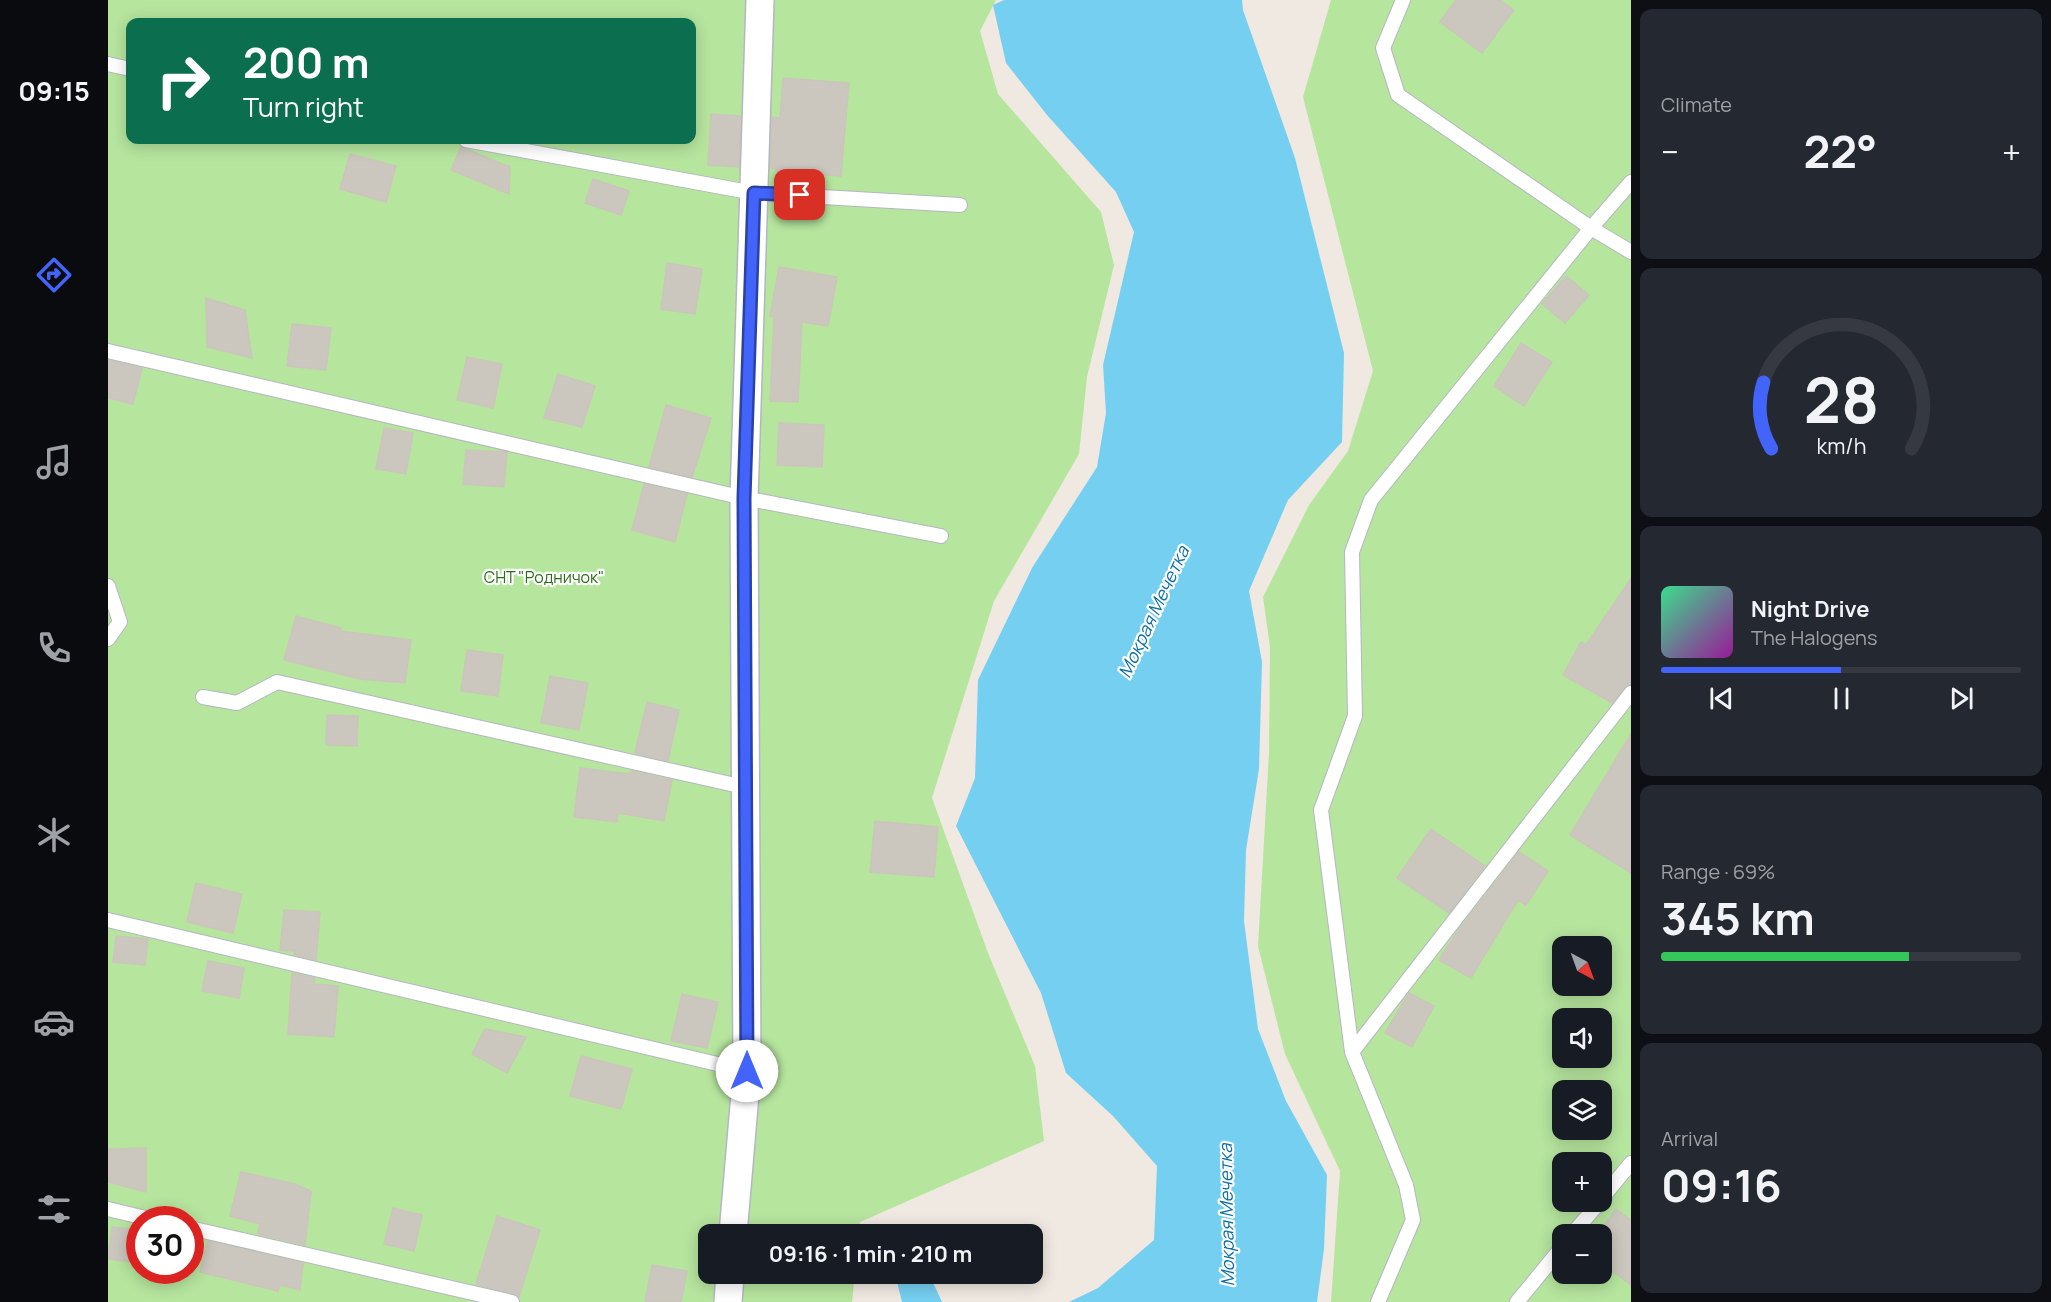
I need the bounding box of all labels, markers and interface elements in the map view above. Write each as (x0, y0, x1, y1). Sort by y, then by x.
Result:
text: 200 m (243, 33, 369, 91)
icon: right (144, 42, 222, 120)
text: 09:15 (18, 72, 90, 109)
text: Turn right (243, 88, 364, 125)
text: Climate (1661, 91, 1732, 118)
text: 22° (1803, 120, 1877, 182)
text: − (1661, 129, 1679, 174)
text: + (2002, 129, 2021, 174)
pin (774, 169, 825, 220)
icon: arrive (783, 178, 816, 211)
icon: directions (33, 254, 75, 296)
text: 28 (1803, 357, 1879, 443)
text: km/h (1816, 432, 1866, 461)
icon: music (33, 441, 75, 483)
water label: Мокрая Мечетка (1112, 541, 1195, 681)
park label: СНТ "Родничок" (484, 566, 604, 588)
text: Night Drive (1751, 594, 1870, 624)
text: The Halogens (1751, 624, 1877, 651)
icon: phone (33, 627, 75, 669)
icon: previous (1705, 682, 1738, 715)
icon: pause (1825, 682, 1858, 715)
icon: next (1945, 682, 1978, 715)
icon: climate (33, 814, 75, 856)
text: Range · 69% (1661, 858, 1775, 885)
text: 345 km (1661, 887, 1815, 949)
north arrow (1552, 936, 1612, 996)
map controls (1552, 936, 1612, 1284)
icon: car (33, 1001, 75, 1043)
button: sound (1552, 1008, 1612, 1068)
position arrow (715, 1039, 779, 1103)
button: layers (1552, 1080, 1612, 1140)
text: Arrival (1661, 1125, 1718, 1152)
water label: Мокрая Мечетка (1213, 1142, 1239, 1287)
button: + (1552, 1152, 1612, 1212)
text: 09:16 (1661, 1154, 1782, 1216)
icon: filters (33, 1188, 75, 1230)
speed limit sign: 30 (126, 1206, 204, 1284)
button: − (1552, 1224, 1612, 1284)
text: 09:16 · 1 min · 210 m (769, 1239, 972, 1269)

